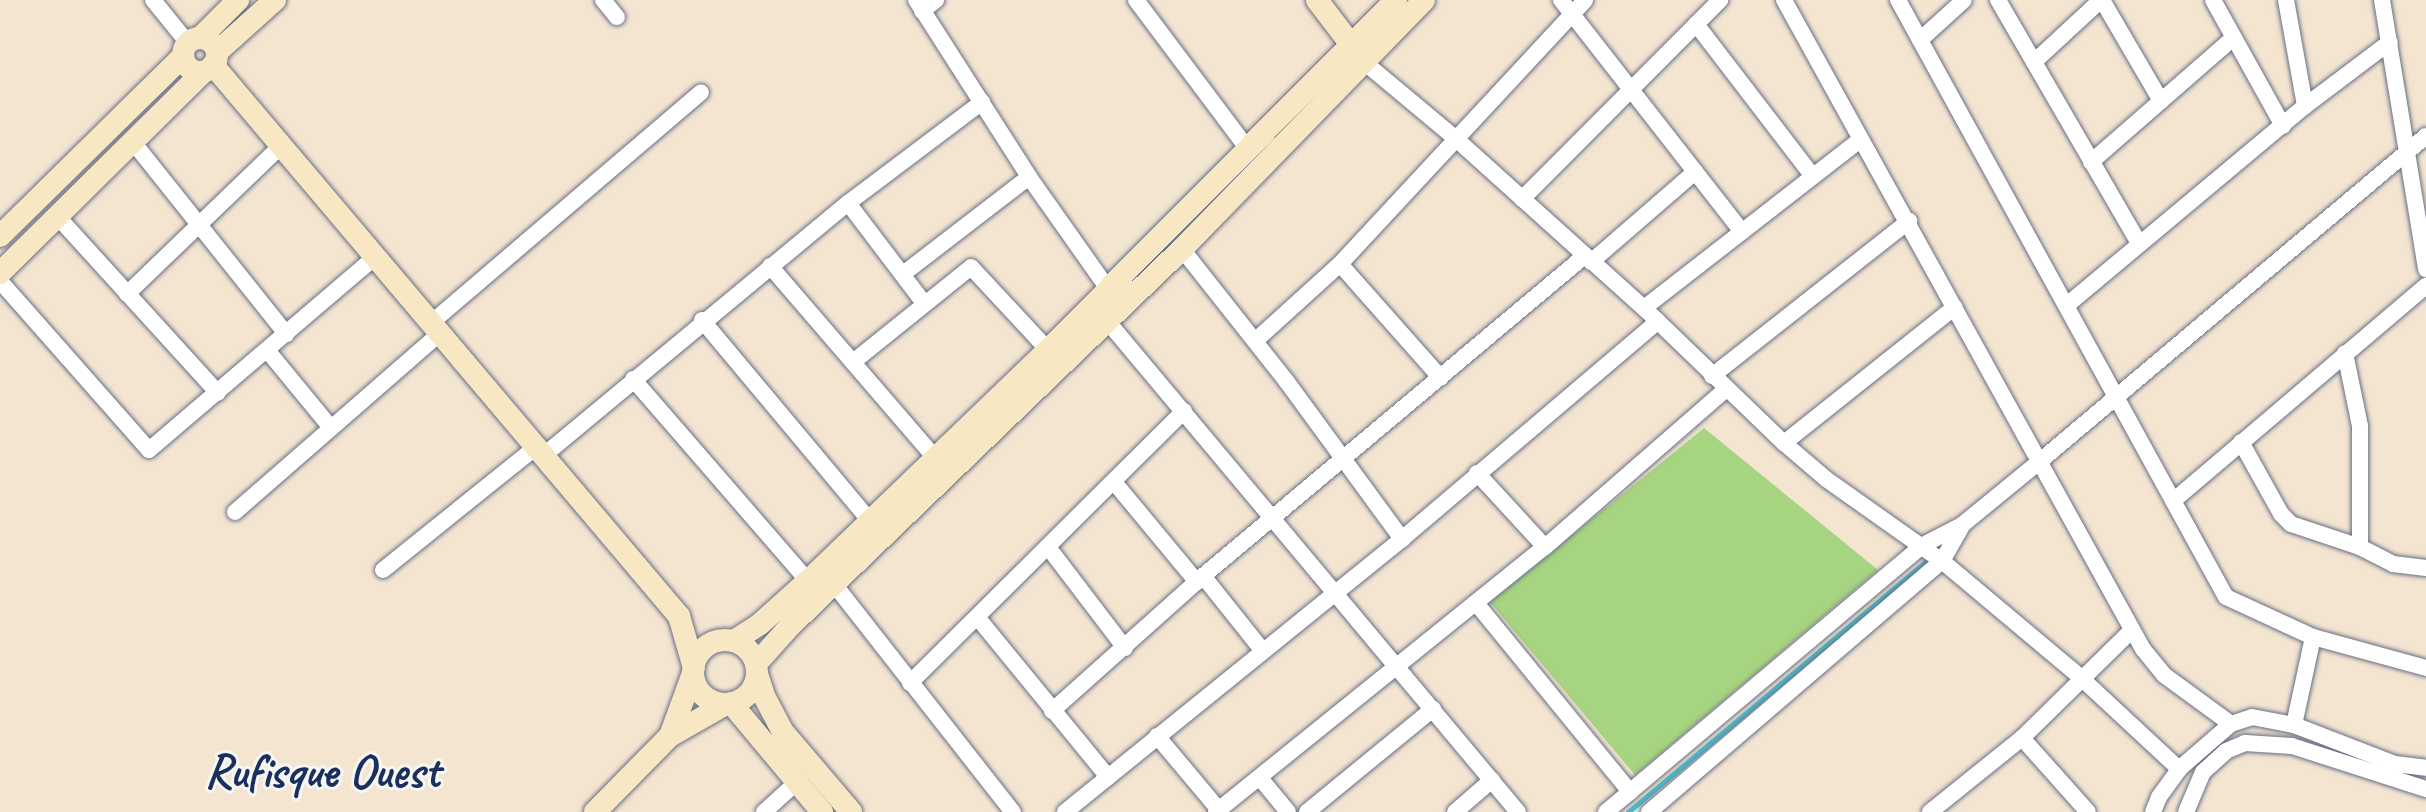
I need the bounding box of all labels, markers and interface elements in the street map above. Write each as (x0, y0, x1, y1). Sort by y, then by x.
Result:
district label: Rufisque Ouest (204, 743, 440, 801)

